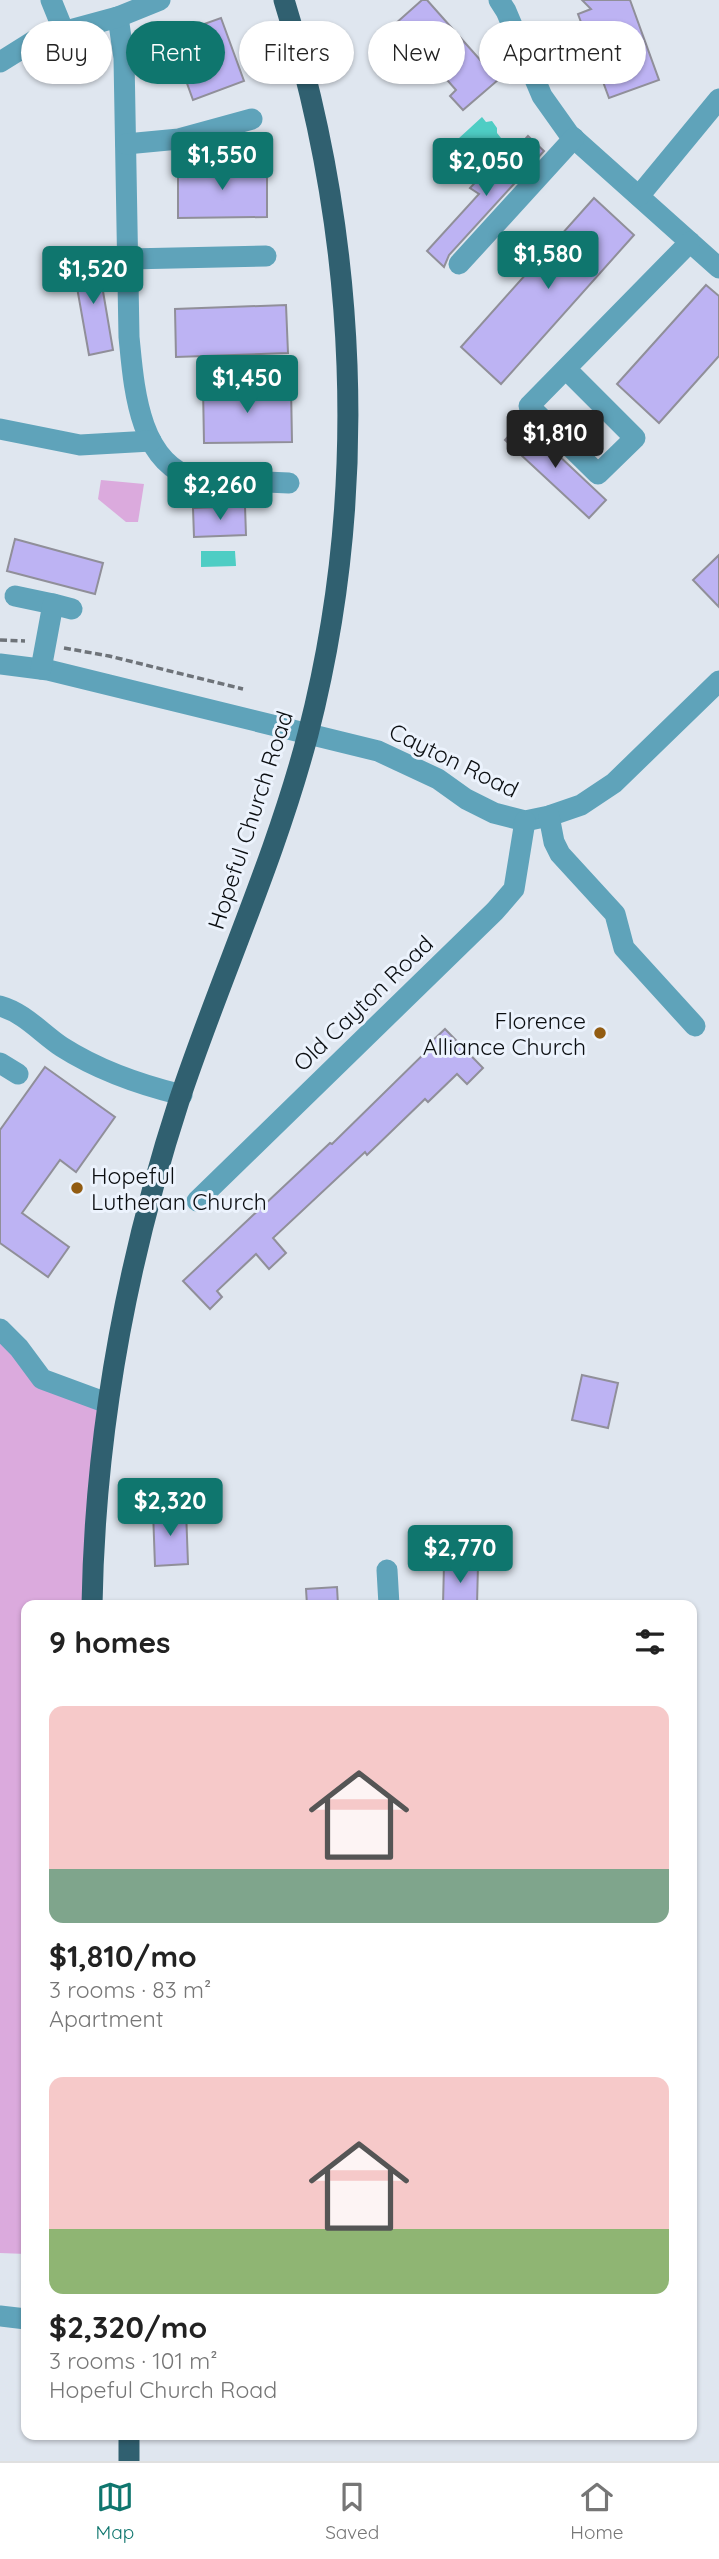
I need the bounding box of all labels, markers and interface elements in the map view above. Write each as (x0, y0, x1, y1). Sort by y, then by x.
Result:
chip: Buy (21, 21, 112, 84)
chip: Rent (126, 21, 225, 84)
chip: Filters (239, 21, 354, 84)
chip: New (368, 21, 465, 84)
chip: Apartment (479, 21, 646, 84)
pin: $1,550 (165, 132, 279, 192)
pin: $2,050 (429, 138, 543, 198)
text: $1,550 (187, 140, 257, 169)
text: $2,050 (449, 146, 523, 175)
pin: $1,580 (491, 232, 605, 291)
text: $1,580 (514, 239, 582, 268)
pin: $1,520 (36, 246, 150, 306)
text: $1,520 (58, 254, 128, 283)
pin: $1,450 (190, 356, 304, 415)
text: $1,450 (212, 363, 282, 392)
pin: $1,810 (498, 410, 612, 470)
text: $1,810 (523, 418, 587, 447)
pin: $2,260 (163, 462, 277, 522)
text: $2,260 (183, 470, 257, 499)
street label: Hopeful Church Road (201, 707, 299, 933)
street label: Cayton Road (385, 716, 523, 804)
street label: Old Cayton Road (287, 929, 439, 1077)
place label: Florence Alliance Church (423, 1006, 586, 1061)
marker: Florence Alliance Church (592, 1025, 608, 1041)
place label: Hopeful Lutheran Church (91, 1161, 267, 1216)
marker: Hopeful Lutheran Church (69, 1180, 85, 1196)
pin: $2,320 (113, 1478, 227, 1538)
text: $2,320 (134, 1486, 206, 1515)
pin: $2,770 (403, 1526, 517, 1585)
text: $2,770 (424, 1533, 496, 1562)
text: 9 homes (49, 1623, 171, 1661)
icon: filters (631, 1623, 669, 1661)
icon: home (296, 1752, 422, 1878)
text: $1,810/mo (49, 1937, 197, 1975)
text: 3 rooms · 83 m² (49, 1975, 211, 2004)
text: Apartment (49, 2004, 163, 2033)
icon: home (296, 2123, 422, 2249)
text: $2,320/mo (49, 2308, 207, 2346)
text: 3 rooms · 101 m² (49, 2346, 218, 2375)
text: Hopeful Church Road (49, 2375, 277, 2404)
tab: Map (95, 2478, 134, 2544)
tab: Saved (325, 2478, 379, 2544)
tab: Home (570, 2478, 624, 2544)

